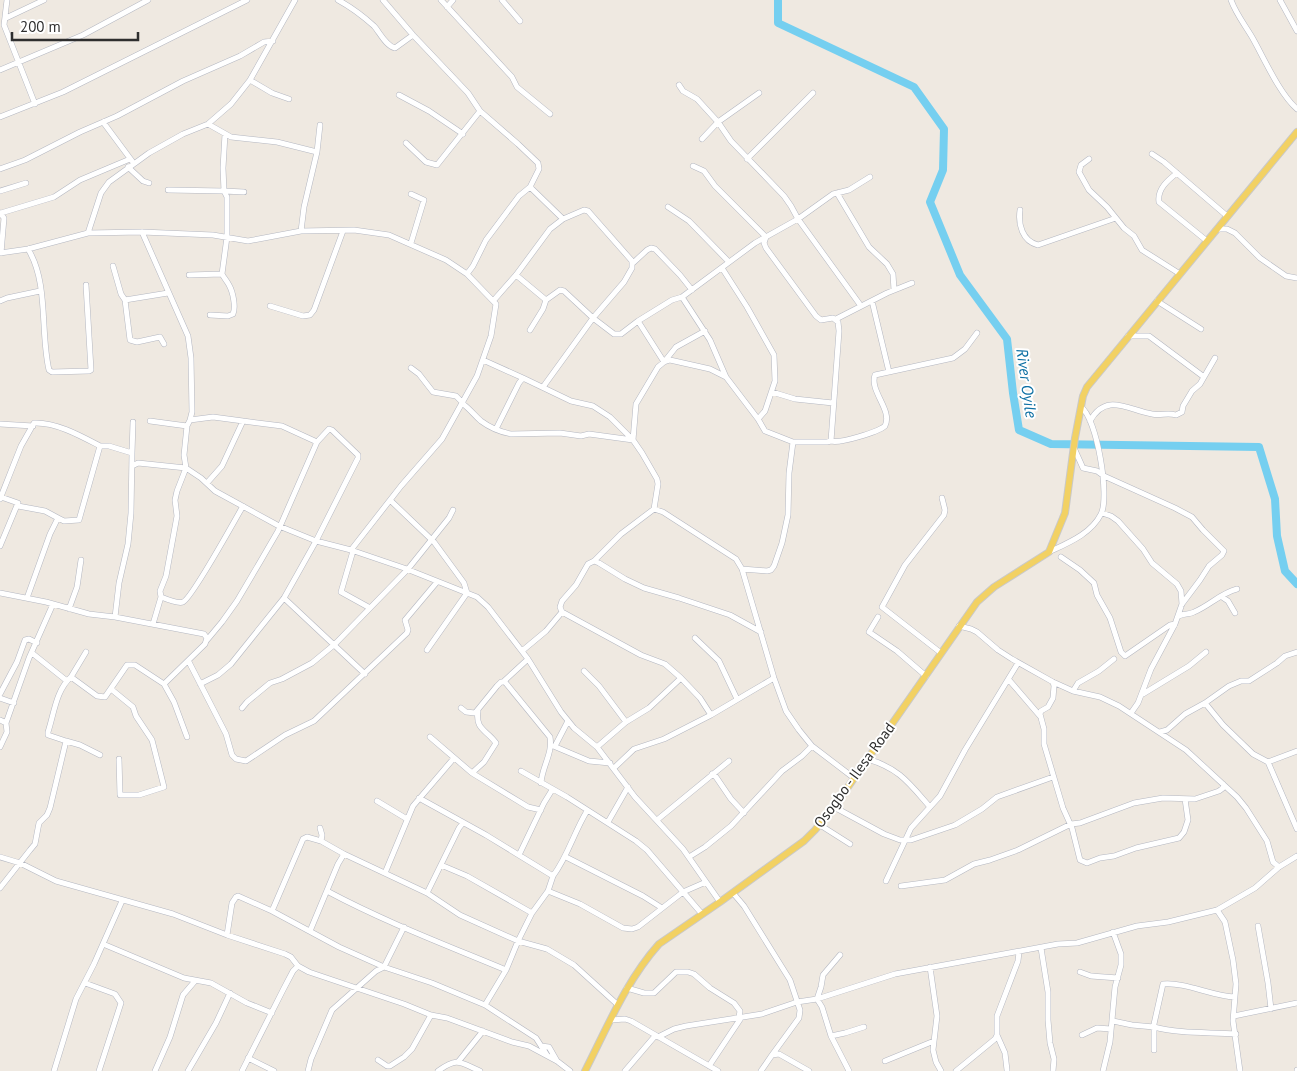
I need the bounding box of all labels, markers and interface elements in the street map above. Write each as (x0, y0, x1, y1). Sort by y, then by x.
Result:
scale bar (12, 10, 139, 42)
text: 200 m (20, 17, 61, 36)
water label: River Oyile (1012, 347, 1042, 420)
street label: Osogbo - Ilesa Road (809, 719, 899, 831)

